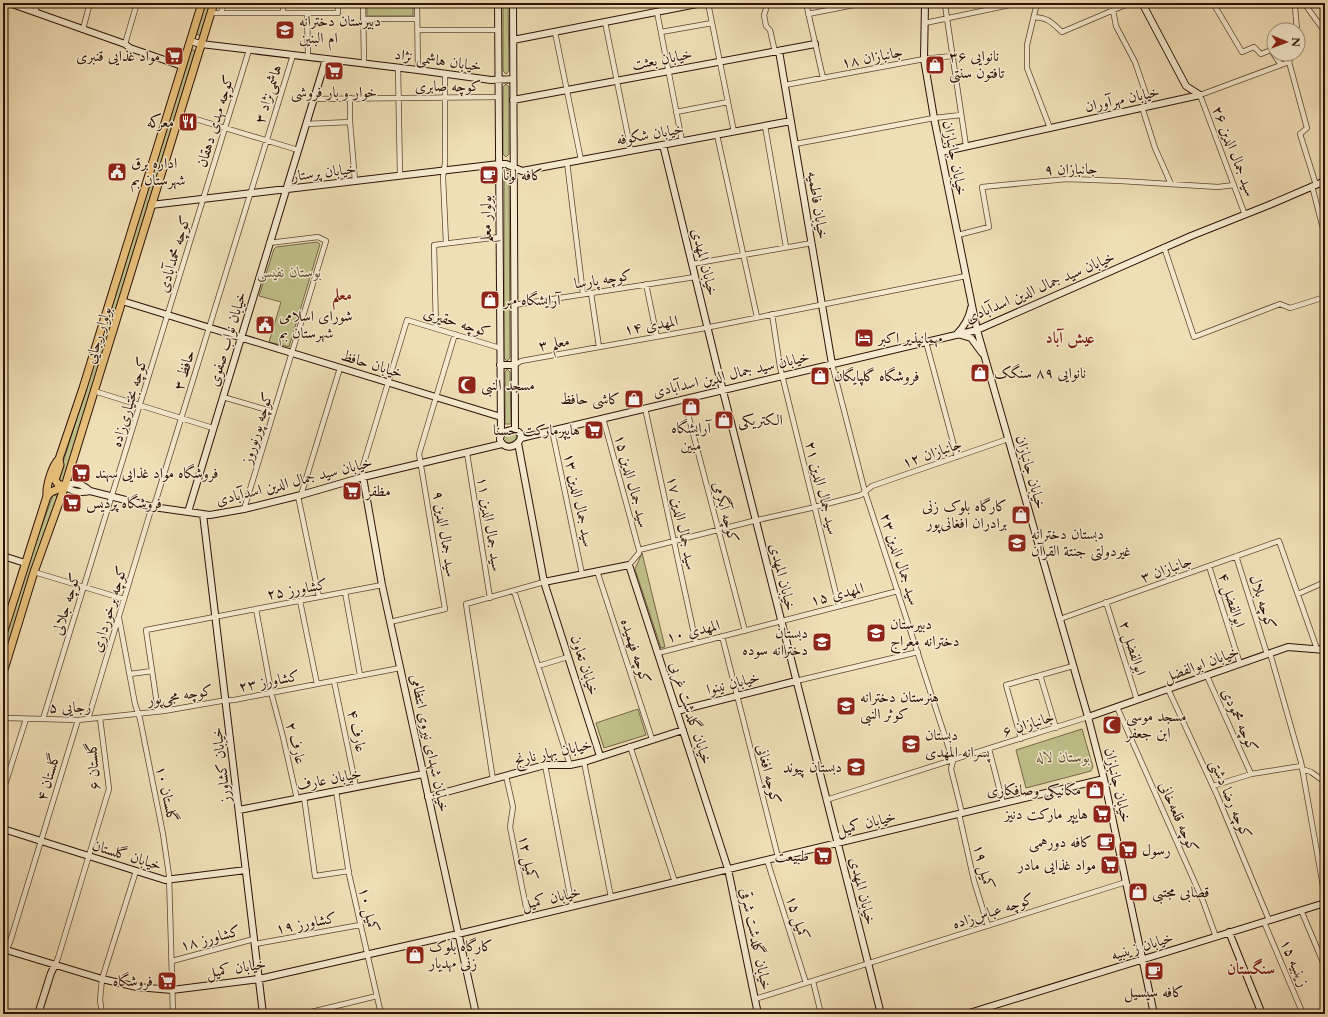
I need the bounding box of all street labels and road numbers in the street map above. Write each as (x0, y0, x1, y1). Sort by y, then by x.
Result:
street label: جانبازان ۱۸ (840, 41, 904, 73)
street label: خیابان بعثت (630, 43, 694, 75)
street label: خیابان هاشمی نژاد (393, 44, 483, 77)
street label: هاشمی‌نژاد ۳ (250, 62, 287, 126)
street label: کوچه مهدی دهقان (191, 72, 239, 170)
street label: کوچه صابری (415, 76, 481, 97)
street label: خیابان مهرآوران (1083, 81, 1161, 117)
street label: سید جمال الدین ۲۶ (1208, 103, 1260, 199)
street label: خیابان شکوفه (615, 118, 685, 150)
street label: خیابان جانبازان (938, 119, 972, 197)
street label: خیابان پرستار (289, 158, 357, 186)
street label: جانبازان ۹ (1044, 159, 1098, 179)
street label: خیابان فاطمیه (803, 170, 833, 240)
street label: بولوار معلم (476, 195, 501, 243)
street label: کوچه محمدآبادی (153, 213, 196, 295)
street label: خیابان المهدی (687, 226, 723, 298)
street label: خیابان سید جمال الدین اسدآبادی (962, 246, 1118, 328)
street label: کوچه پارسا (573, 265, 633, 294)
street label: خیابان نواب صفوی (203, 289, 251, 389)
street label: کوچه حقیری (421, 302, 493, 343)
street label: بولوار رجایی (80, 304, 116, 366)
street label: المهدی ۱۴ (622, 310, 680, 340)
street label: معلم ۳ (537, 330, 572, 360)
street label: خیابان حافظ (338, 345, 406, 383)
street label: خیابان سید جمال الدین اسدآبادی (651, 346, 811, 402)
street label: حافظ ۳ (168, 347, 200, 393)
street label: کوچه بختیاری‌زاده (106, 354, 153, 450)
street label: کوچه پورنوروز (236, 390, 278, 468)
street label: سید جمال الدین ۱۵ (610, 432, 654, 530)
street label: جانبازان ۱۲ (899, 433, 965, 473)
street label: خیابان جانبازان (1011, 433, 1051, 511)
street label: سید جمال الدین ۲۱ (801, 439, 843, 537)
street label: سید جمال الدین ۱۳ (559, 451, 599, 549)
street label: خیابان سید جمال الدین اسدآبادی (214, 452, 374, 510)
street label: سید جمال الدین ۱۷ (662, 474, 702, 572)
street label: سید جمال الدین ۱۱ (473, 475, 507, 573)
street label: کوچه آبگرمی (707, 479, 744, 545)
street label: سید جمال الدین ۹ (428, 490, 462, 578)
street label: سید جمال الدین ۲۳ (876, 510, 924, 608)
street label: خیابان المهدی (765, 541, 801, 613)
street label: جانبازان ۳ (1138, 550, 1194, 588)
street label: کوچه برخورداری (86, 563, 133, 655)
street label: کوچه جلالی (47, 570, 86, 638)
street label: ابوالفضل ۴ (1213, 570, 1250, 630)
street label: کوچه بلال (1244, 572, 1281, 632)
street label: کشاورز ۲۵ (265, 574, 329, 604)
street label: المهدی ۱۵ (808, 578, 866, 610)
street label: المهدی ۱۰ (664, 615, 722, 647)
street label: کوچه فهمیده (615, 616, 656, 686)
street label: ابوالفضل ۲ (1114, 618, 1151, 678)
street label: خیابان تعاون (566, 632, 604, 698)
street label: خیابان ابوالفضل (1160, 641, 1242, 688)
street label: خیابان گلدشت غربی (664, 659, 717, 767)
street label: کشاورز ۲۳ (237, 665, 301, 697)
street label: خیابان نینوا (704, 667, 762, 699)
street label: خیابان شهدای نیروی انتظامی (406, 672, 454, 814)
street label: کوچه مجی‌پور (144, 680, 214, 711)
street label: کوچه محمودی (1216, 685, 1263, 756)
street label: رجایی ۵ (49, 697, 91, 717)
street label: جانبازان ۶ (1000, 706, 1056, 742)
street label: عارف ۴ (343, 708, 371, 754)
street label: عارف ۲ (281, 720, 311, 766)
street label: خیابان کشاورز (206, 726, 236, 806)
street label: خیابان بهار نارنج (512, 734, 595, 774)
street label: گلستان ۶ (81, 741, 105, 791)
street label: کوچه افغانی (751, 742, 786, 806)
street label: خیابان جانبازان (1100, 746, 1136, 824)
street label: گلستان ۴ (31, 751, 65, 803)
street label: کوچه رضا دشتی (1204, 756, 1257, 842)
street label: خیابان عارف (295, 763, 363, 795)
street label: گلستان ۱۰ (151, 764, 183, 824)
street label: کوچه قلعه‌خانی (1154, 778, 1204, 856)
street label: خیابان کمیل (834, 806, 898, 841)
street label: کمیل ۱۲ (513, 833, 542, 883)
street label: خیابان گلستان (90, 835, 164, 875)
street label: کمیل ۱۹ (968, 842, 999, 892)
street label: خیابان المهدی (845, 855, 881, 927)
street label: خیابان کمیل (519, 881, 583, 916)
street label: کمیل ۱۰ (353, 885, 384, 935)
street label: خیابان گلدشت شرقی (735, 886, 777, 992)
street label: کوچه عباس‌زاده (950, 888, 1037, 935)
street label: کمیل ۱۵ (781, 893, 814, 943)
street label: کشاورز ۱۹ (274, 907, 338, 939)
street label: کشاورز ۱۸ (178, 920, 242, 956)
street label: خیابان زینبیه (1108, 927, 1176, 965)
street label: زینبیه ۱۵ (1276, 936, 1314, 990)
street label: خیابان کمیل (205, 953, 268, 984)

